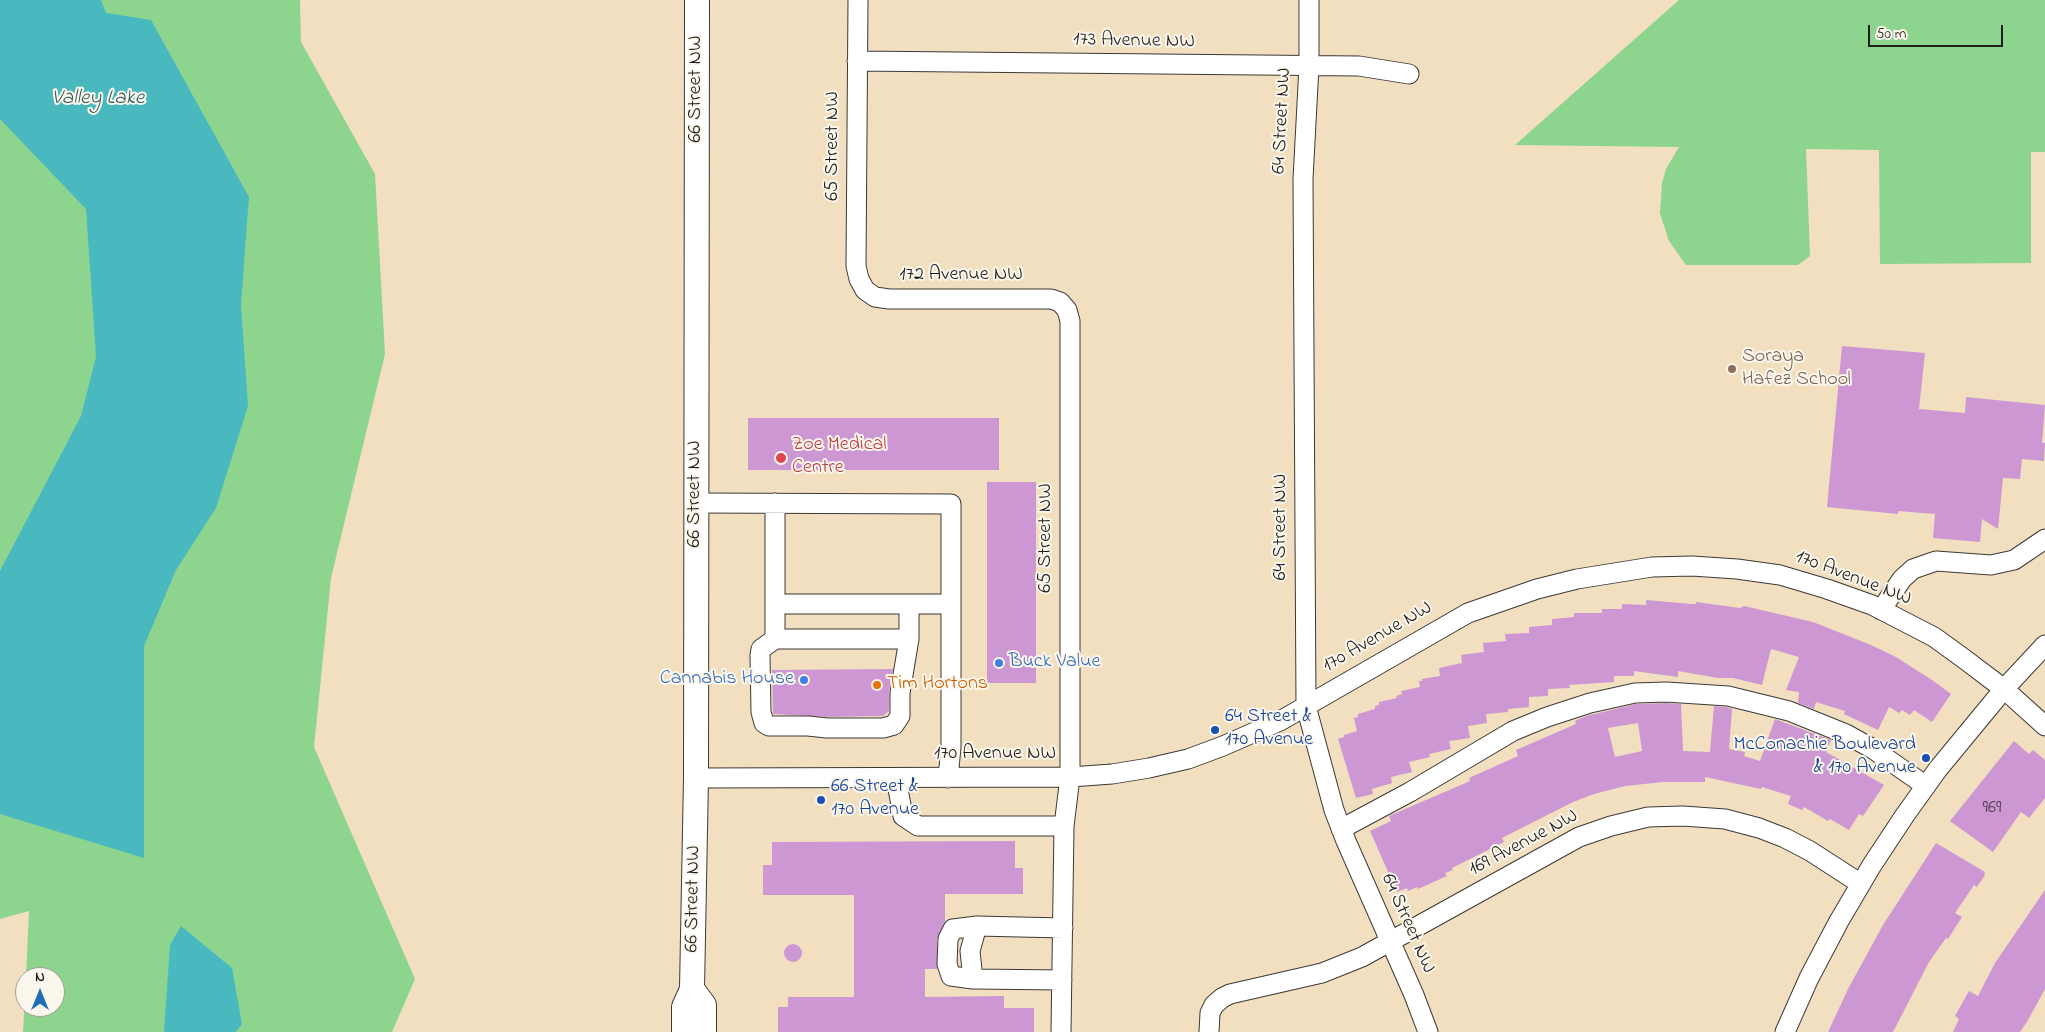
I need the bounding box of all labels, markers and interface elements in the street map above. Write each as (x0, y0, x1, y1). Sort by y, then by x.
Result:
scale bar (1870, 15, 2005, 47)
text: 50 m (1876, 23, 1906, 45)
street label: 173 Avenue NW (1073, 29, 1195, 55)
street label: 66 Street NW (685, 36, 709, 142)
street label: 64 Street NW (1268, 67, 1298, 175)
water label: Valley Lake (52, 87, 144, 113)
street label: 65 Street NW (822, 91, 846, 201)
street label: 172 Avenue NW (899, 264, 1023, 288)
place label: Soraya Hafez School (1742, 346, 1851, 393)
marker: Soraya Hafez School (1726, 363, 1738, 375)
place label: Zoe Medical Centre (792, 434, 887, 481)
street label: 66 Street NW (684, 441, 708, 547)
marker: Zoe Medical Centre (774, 451, 788, 465)
street label: 64 Street NW (1270, 474, 1294, 580)
street label: 65 Street NW (1035, 483, 1059, 593)
street label: 170 Avenue NW (1792, 546, 1914, 612)
street label: 170 Avenue NW (1319, 597, 1437, 679)
place label: Buck Value (1009, 651, 1100, 675)
marker: Buck Value (993, 657, 1005, 669)
place label: Cannabis House (660, 668, 794, 692)
place label: Tim Hortons (887, 673, 988, 697)
marker: Cannabis House (798, 674, 810, 686)
marker: Tim Hortons (871, 679, 883, 691)
place label: 64 Street & 170 Avenue (1225, 706, 1313, 753)
marker: 64 Street & 170 Avenue (1209, 724, 1221, 736)
place label: McConachie Boulevard & 170 Avenue (1733, 734, 1916, 781)
street label: 170 Avenue NW (934, 743, 1056, 767)
marker: McConachie Boulevard & 170 Avenue (1920, 752, 1932, 764)
place label: 66 Street & 170 Avenue (831, 776, 919, 823)
marker: 66 Street & 170 Avenue (815, 794, 827, 806)
house number: 969 (1983, 798, 2001, 820)
street label: 169 Avenue NW (1465, 805, 1583, 883)
street label: 66 Street NW (681, 845, 707, 953)
street label: 64 Street NW (1374, 871, 1440, 977)
north arrow (15, 967, 65, 1017)
text: N (35, 967, 45, 988)

